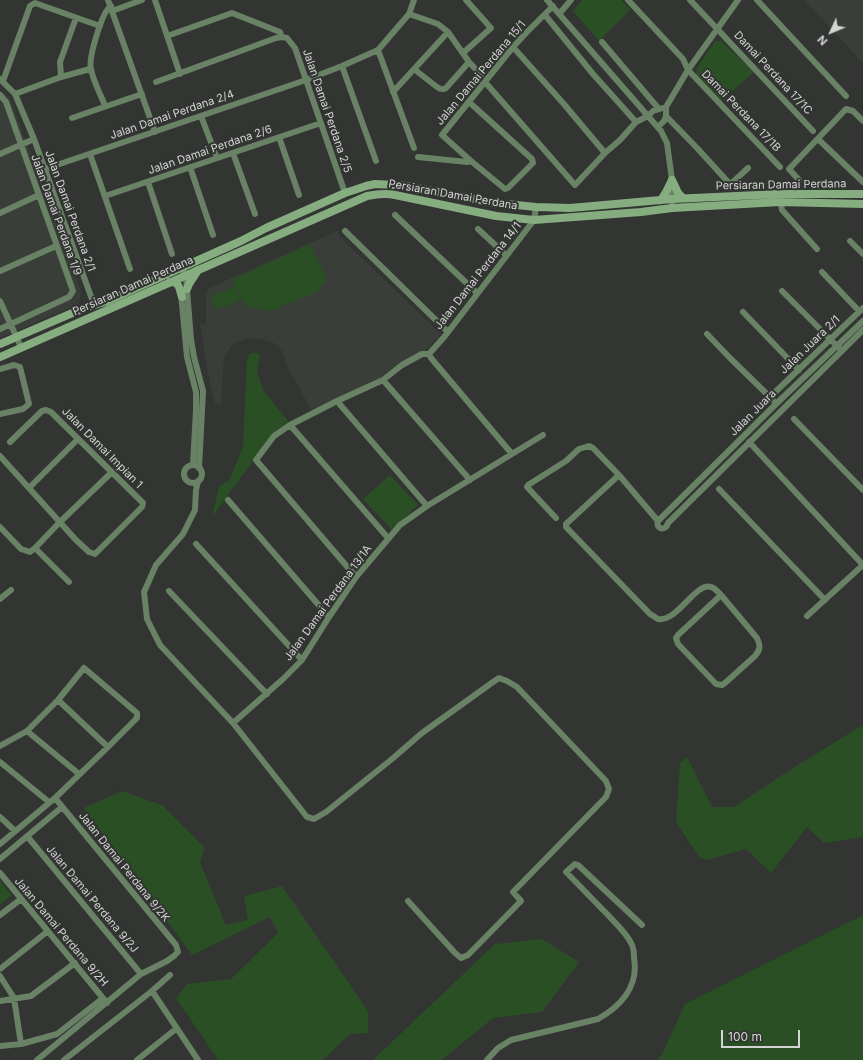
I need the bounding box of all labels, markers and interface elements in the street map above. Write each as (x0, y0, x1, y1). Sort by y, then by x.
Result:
north arrow (811, 12, 851, 52)
street label: Jalan Damai Perdana 15/1 (433, 18, 529, 128)
street label: Damai Perdana 17/1C (731, 29, 815, 117)
text: N (814, 32, 830, 48)
street label: Jalan Damai Perdana 2/5 (300, 47, 354, 175)
street label: Damai Perdana 17/1B (699, 68, 783, 154)
street label: Jalan Damai Perdana 2/4 (108, 88, 236, 142)
street label: Jalan Damai Perdana 2/6 (146, 123, 274, 177)
street label: Jalan Damai Perdana 2/1 (42, 149, 98, 273)
street label: Jalan Damai Perdana 1/9 (28, 153, 84, 277)
street label: Persiaran Damai Perdana (388, 177, 518, 213)
street label: Persiaran Damai Perdana (716, 177, 846, 193)
street label: Jalan Damai Perdana 14/1 (432, 220, 524, 332)
street label: Persiaran Damai Perdana (71, 253, 195, 319)
street label: Jalan Juara 2/1 (777, 313, 843, 377)
street label: Jalan Juara (727, 387, 779, 439)
street label: Jalan Damai Impian 1 (59, 405, 145, 491)
street label: Jalan Damai Perdana 13/1A (282, 543, 374, 663)
street label: Jalan Damai Perdana 9/2K (76, 809, 172, 925)
street label: Jalan Damai Perdana 9/2J (43, 843, 141, 955)
street label: Jalan Damai Perdana 9/2H (12, 875, 110, 989)
scale bar (723, 1022, 802, 1048)
text: 100 m (728, 1029, 762, 1044)

